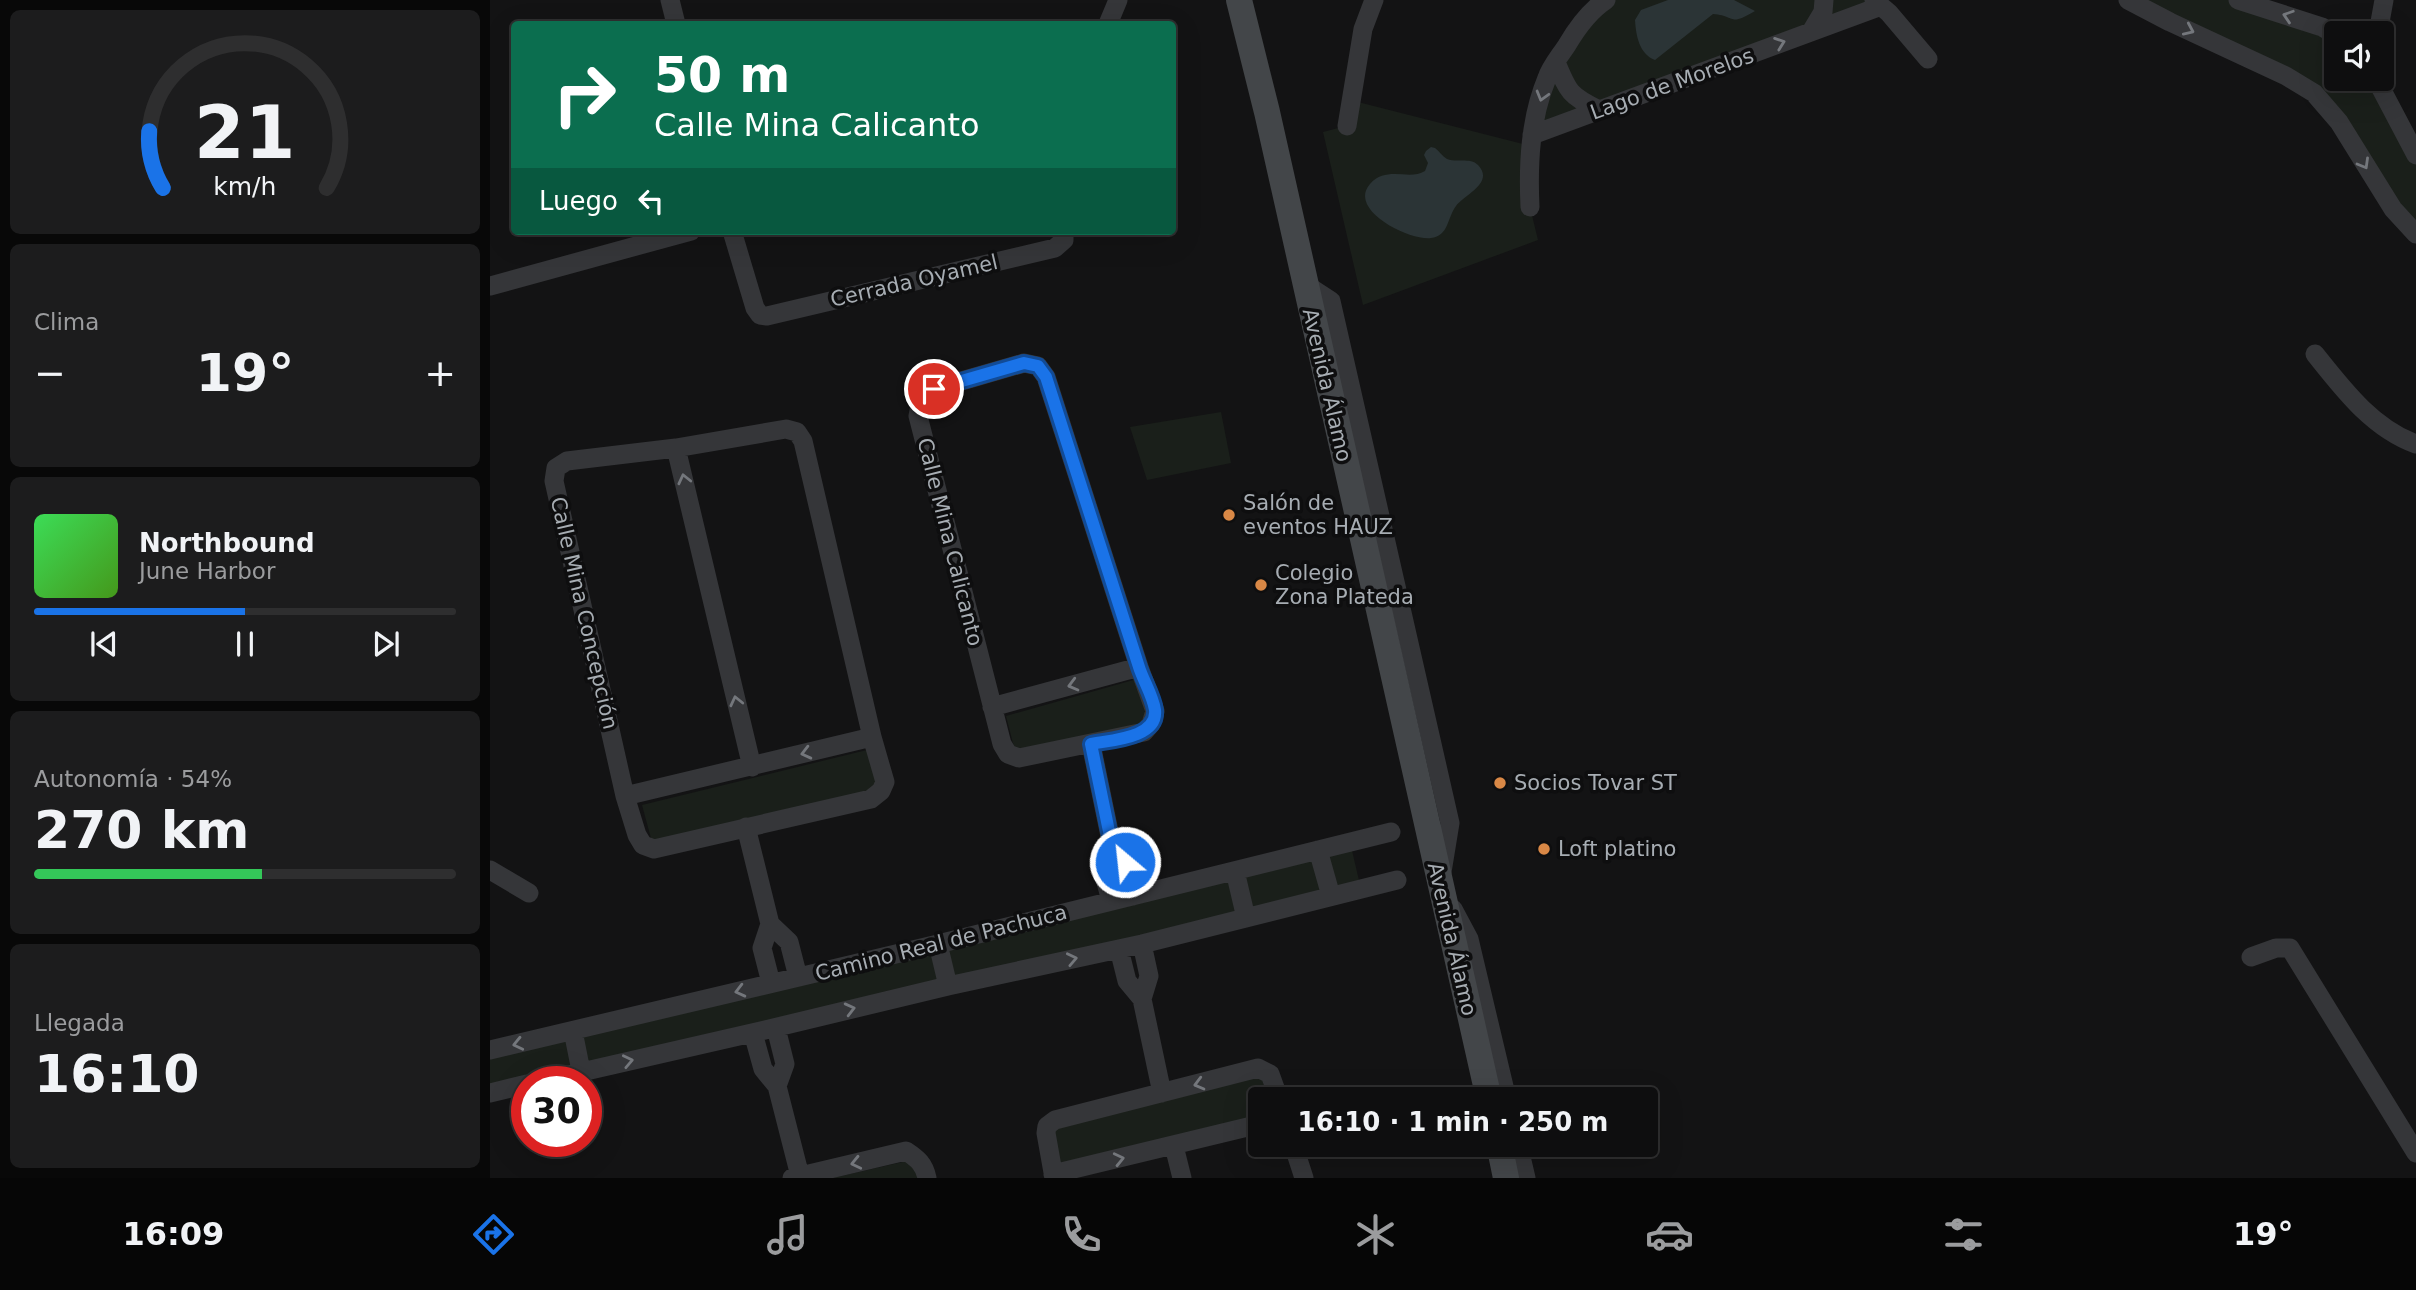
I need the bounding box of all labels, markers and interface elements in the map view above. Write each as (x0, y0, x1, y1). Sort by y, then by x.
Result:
one-way arrow (2282, 10, 2294, 24)
map controls (2324, 21, 2394, 91)
button: sound (2324, 21, 2394, 91)
one-way arrow (2182, 22, 2194, 36)
one-way arrow (1774, 38, 1786, 52)
street label: Lago de Morelos (1587, 43, 1757, 125)
text: 50 m (654, 47, 790, 104)
icon: right (539, 49, 630, 140)
one-way arrow (1535, 89, 1550, 101)
text: 21 (194, 90, 296, 175)
text: Calle Mina Calicanto (654, 106, 980, 144)
one-way arrow (2356, 157, 2369, 169)
text: km/h (213, 172, 277, 201)
icon: left (632, 182, 670, 220)
text: Luego (539, 186, 618, 216)
street label: Cerrada Oyamel (828, 250, 1000, 312)
street label: Avenida Álamo (1298, 306, 1357, 464)
text: Clima (34, 309, 99, 335)
text: 19° (196, 343, 294, 403)
text: − (34, 351, 66, 395)
text: + (424, 351, 456, 395)
pin (904, 359, 964, 419)
icon: arrive (915, 370, 953, 408)
street label: Calle Mina Calicanto (913, 435, 987, 649)
one-way arrow (677, 473, 692, 485)
place label: Salón de eventos HAUZ (1243, 491, 1393, 539)
street label: Calle Mina Concepción (546, 494, 622, 732)
marker: Salón de eventos HAUZ (1221, 507, 1237, 523)
text: Northbound (139, 528, 315, 558)
text: June Harbor (139, 558, 275, 584)
place label: Colegio Zona Plateda (1275, 561, 1414, 609)
marker: Colegio Zona Plateda (1253, 577, 1269, 593)
icon: previous (85, 625, 123, 663)
icon: pause (226, 625, 264, 663)
icon: next (367, 625, 405, 663)
one-way arrow (1067, 677, 1079, 691)
one-way arrow (730, 695, 744, 707)
one-way arrow (800, 745, 812, 759)
text: Autonomía · 54% (34, 766, 232, 792)
place label: Socios Tovar ST (1514, 771, 1677, 795)
marker: Socios Tovar ST (1492, 775, 1508, 791)
text: 270 km (34, 800, 249, 860)
position arrow (1088, 825, 1162, 899)
place label: Loft platino (1558, 837, 1676, 861)
marker: Loft platino (1536, 841, 1552, 857)
street label: Avenida Álamo (1423, 860, 1482, 1018)
street label: Camino Real de Pachuca (813, 900, 1069, 986)
one-way arrow (1066, 953, 1078, 968)
one-way arrow (734, 983, 746, 997)
one-way arrow (844, 1003, 856, 1018)
text: Llegada (34, 1010, 125, 1036)
one-way arrow (512, 1035, 524, 1050)
text: 16:10 (34, 1044, 200, 1104)
one-way arrow (622, 1054, 634, 1069)
speed limit sign: 30 (511, 1066, 602, 1157)
one-way arrow (1193, 1076, 1205, 1090)
text: 16:10 · 1 min · 250 m (1298, 1107, 1608, 1137)
one-way arrow (1113, 1153, 1125, 1167)
one-way arrow (850, 1155, 862, 1169)
icon: directions (469, 1210, 518, 1259)
icon: music (763, 1210, 812, 1259)
icon: phone (1057, 1210, 1106, 1259)
icon: climate (1351, 1210, 1400, 1259)
icon: car (1645, 1210, 1694, 1259)
icon: filters (1939, 1210, 1988, 1259)
text: 16:09 (122, 1215, 224, 1253)
text: 19° (2233, 1215, 2293, 1253)

